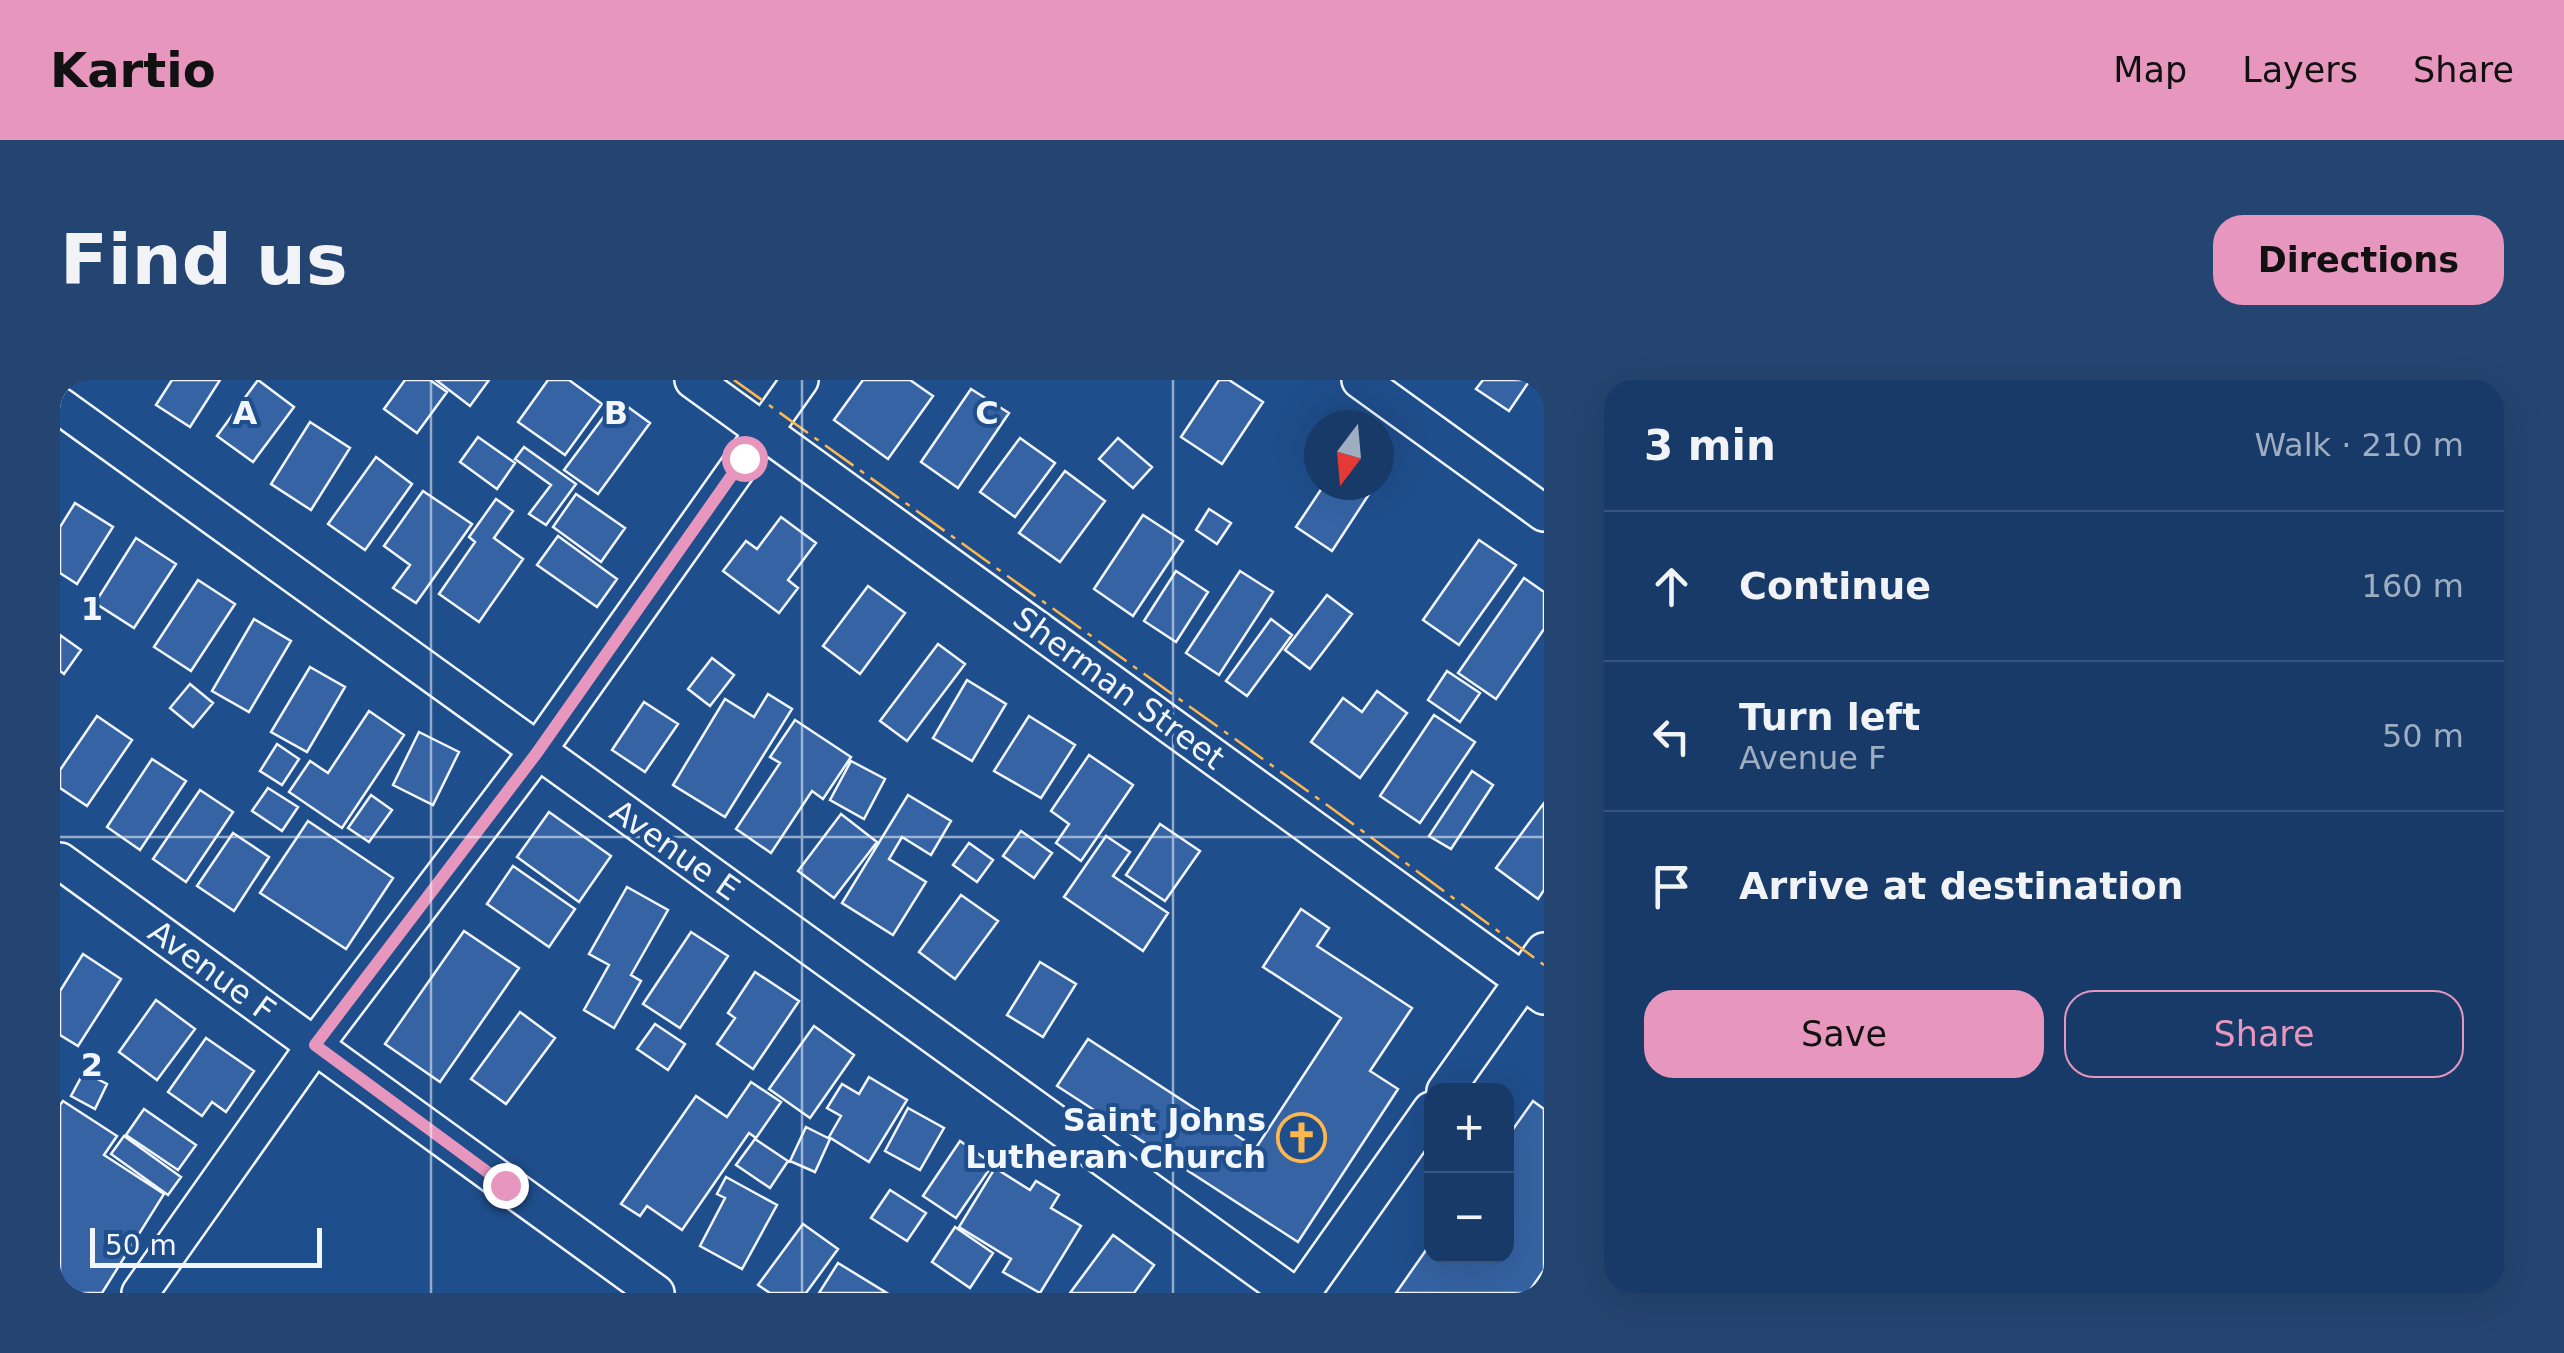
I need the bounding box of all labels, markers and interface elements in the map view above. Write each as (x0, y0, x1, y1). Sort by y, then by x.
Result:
text: Kartio (50, 42, 216, 98)
text: Map (2113, 50, 2187, 90)
text: Layers (2242, 50, 2358, 90)
text: Share (2413, 50, 2514, 90)
button: Directions (2213, 215, 2504, 305)
text: Find us (60, 219, 348, 301)
text: A (233, 394, 258, 432)
text: B (604, 394, 628, 432)
text: C (975, 394, 999, 432)
north arrow (1304, 410, 1394, 500)
text: 3 min (1644, 421, 1776, 470)
text: Walk · 210 m (2254, 426, 2464, 464)
route start (722, 436, 768, 482)
icon: ahead (1644, 559, 1699, 614)
text: Continue (1739, 564, 1931, 608)
text: 160 m (2362, 567, 2464, 605)
text: 1 (81, 590, 103, 628)
street label: Sherman Street (1006, 599, 1232, 777)
text: Turn left (1739, 695, 1920, 739)
icon: left (1644, 709, 1699, 764)
text: 50 m (2382, 717, 2464, 755)
text: Avenue F (1739, 739, 1886, 777)
street label: Avenue E (603, 792, 747, 908)
icon: arrive (1644, 859, 1699, 914)
text: Arrive at destination (1739, 864, 2184, 908)
street label: Avenue F (141, 912, 283, 1030)
button: Save (1644, 990, 2044, 1078)
button: Share (2064, 990, 2464, 1078)
text: 2 (81, 1046, 103, 1084)
map controls (1424, 1083, 1514, 1263)
button: + (1424, 1083, 1514, 1173)
place label: Saint Johns Lutheran Church (965, 1101, 1266, 1176)
church icon: Saint Johns Lutheran Church (1275, 1112, 1327, 1164)
route end (483, 1163, 529, 1209)
button: − (1424, 1173, 1514, 1263)
scale bar (90, 1223, 322, 1268)
text: 50 m (105, 1229, 177, 1262)

